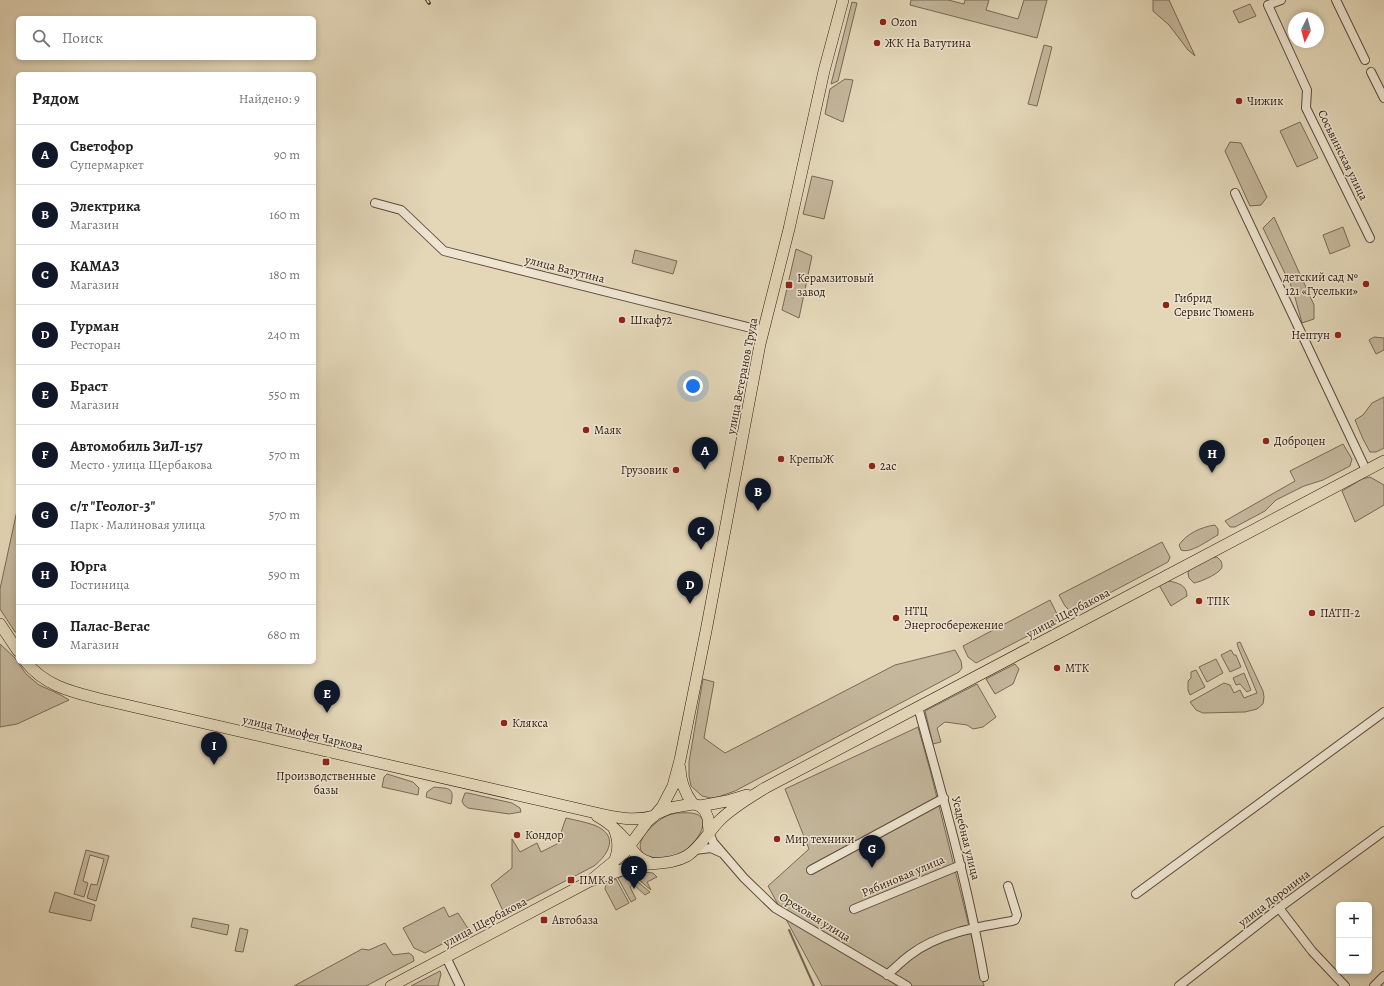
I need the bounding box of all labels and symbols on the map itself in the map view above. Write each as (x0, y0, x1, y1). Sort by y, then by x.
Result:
north arrow (1288, 12, 1324, 48)
place label: Ozon (891, 14, 918, 30)
marker: Ozon (878, 17, 888, 27)
place label: ЖК На Ватутина (885, 35, 972, 51)
marker: ЖК На Ватутина (872, 38, 882, 48)
place label: Чижик (1247, 93, 1283, 109)
marker: Чижик (1234, 96, 1244, 106)
street label: Сосьвинская улица (1314, 107, 1372, 203)
street label: улица Ватутина (523, 251, 607, 287)
place label: детский сад № 121 «Гусельки» (1282, 269, 1359, 299)
place label: Керамзитовый завод (797, 270, 874, 300)
marker: детский сад № 121 «Гусельки» (1361, 279, 1371, 289)
marker: Керамзитовый завод (784, 280, 794, 290)
place label: Гибрид Сервис Тюмень (1174, 290, 1255, 320)
marker: Гибрид Сервис Тюмень (1161, 300, 1171, 310)
place label: Шкаф72 (630, 312, 673, 328)
marker: Шкаф72 (617, 315, 627, 325)
street label: улица Ветеранов Труда (723, 316, 761, 437)
place label: Нептун (1291, 327, 1330, 343)
marker: Нептун (1333, 330, 1343, 340)
your location (683, 376, 703, 396)
place label: Маяк (594, 422, 622, 438)
marker: Маяк (581, 425, 591, 435)
place label: Доброцен (1274, 433, 1326, 449)
marker: Доброцен (1261, 436, 1271, 446)
pin: A (692, 437, 718, 470)
pin: H (1199, 440, 1225, 473)
place label: КрепыЖ (789, 451, 834, 467)
marker: КрепыЖ (776, 454, 786, 464)
place label: 2ас (880, 458, 896, 474)
marker: 2ас (867, 461, 877, 471)
place label: Грузовик (621, 462, 668, 478)
marker: Грузовик (671, 465, 681, 475)
pin: B (745, 478, 771, 511)
pin: C (688, 517, 714, 550)
pin: D (677, 571, 703, 604)
street label: улица Щербакова (1023, 584, 1113, 642)
place label: ТПК (1207, 593, 1230, 609)
marker: ТПК (1194, 596, 1204, 606)
place label: НТЦ Энергосбережение (904, 603, 1004, 633)
place label: ПАТП-2 (1320, 605, 1360, 621)
marker: ПАТП-2 (1307, 608, 1317, 618)
marker: НТЦ Энергосбережение (891, 613, 901, 623)
place label: МТК (1065, 660, 1090, 676)
marker: МТК (1052, 663, 1062, 673)
pin: E (314, 680, 340, 713)
street label: улица Тимофея Чаркова (240, 711, 365, 755)
place label: Клякса (512, 715, 548, 731)
marker: Клякса (499, 718, 509, 728)
pin: I (201, 732, 227, 765)
marker: Производственные базы (321, 757, 331, 767)
place label: Производственные базы (276, 768, 376, 798)
street label: Усадебная улица (948, 795, 984, 882)
place label: Кондор (525, 827, 564, 843)
marker: Кондор (512, 830, 522, 840)
place label: Мир техники (785, 831, 855, 847)
marker: Мир техники (772, 834, 782, 844)
pin: G (859, 835, 885, 868)
street label: Рябиновая улица (859, 851, 947, 901)
pin: F (621, 856, 647, 889)
street label: улица Доронина (1234, 866, 1313, 931)
place label: ПМК 8 (579, 872, 614, 888)
marker: ПМК 8 (566, 875, 576, 885)
street label: Ореховая улица (776, 889, 854, 946)
street label: улица Щербакова (440, 893, 530, 951)
place label: Автобаза (551, 912, 599, 928)
marker: Автобаза (539, 915, 549, 925)

